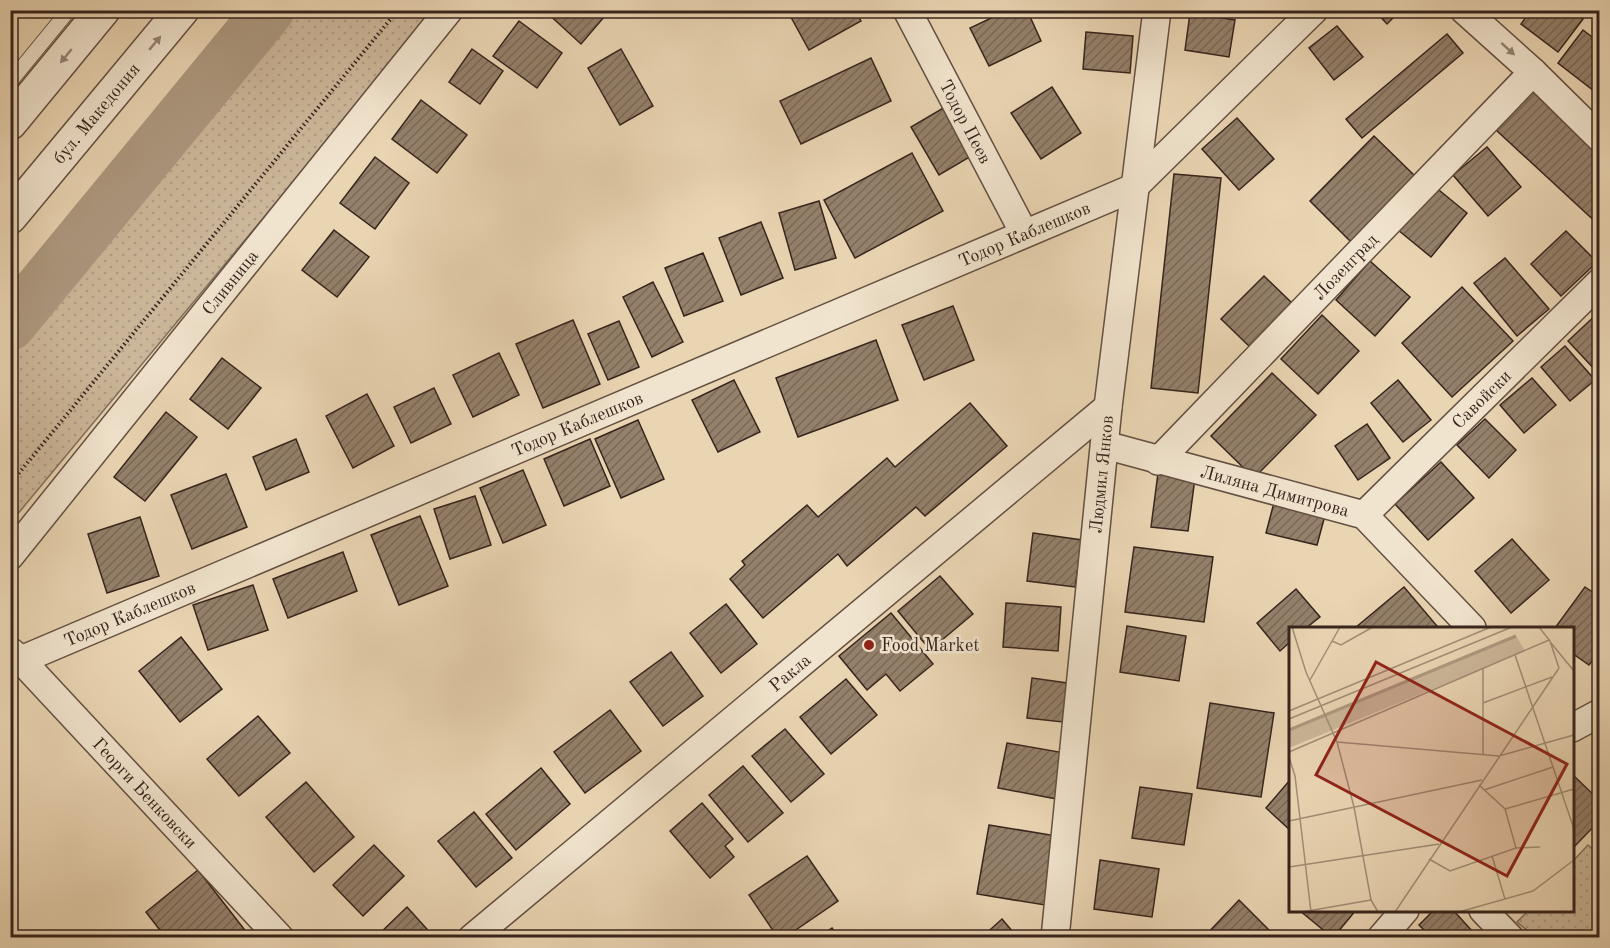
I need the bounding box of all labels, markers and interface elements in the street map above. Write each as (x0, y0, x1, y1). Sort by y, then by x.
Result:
one-way arrow (149, 35, 162, 51)
one-way arrow (1500, 42, 1515, 55)
one-way arrow (59, 48, 72, 64)
street label: бул. Македония (50, 60, 144, 168)
street label: Тодор Пеев (935, 77, 994, 167)
street label: Тодор Каблешков (956, 199, 1093, 271)
street label: Лозенград (1311, 231, 1382, 304)
street label: Сливница (199, 247, 262, 319)
street label: Савойски (1449, 367, 1515, 432)
street label: Тодор Каблешков (509, 389, 646, 461)
street label: Людмил Янков (1087, 415, 1117, 534)
street label: Лиляна Димитрова (1198, 463, 1351, 521)
street label: Тодор Каблешков (62, 579, 198, 651)
inset map (1289, 627, 1574, 912)
place label: Food Market (881, 637, 979, 655)
marker: Food Market (862, 638, 876, 652)
street label: Ракла (766, 651, 815, 696)
street label: Георги Бенковски (89, 735, 200, 852)

